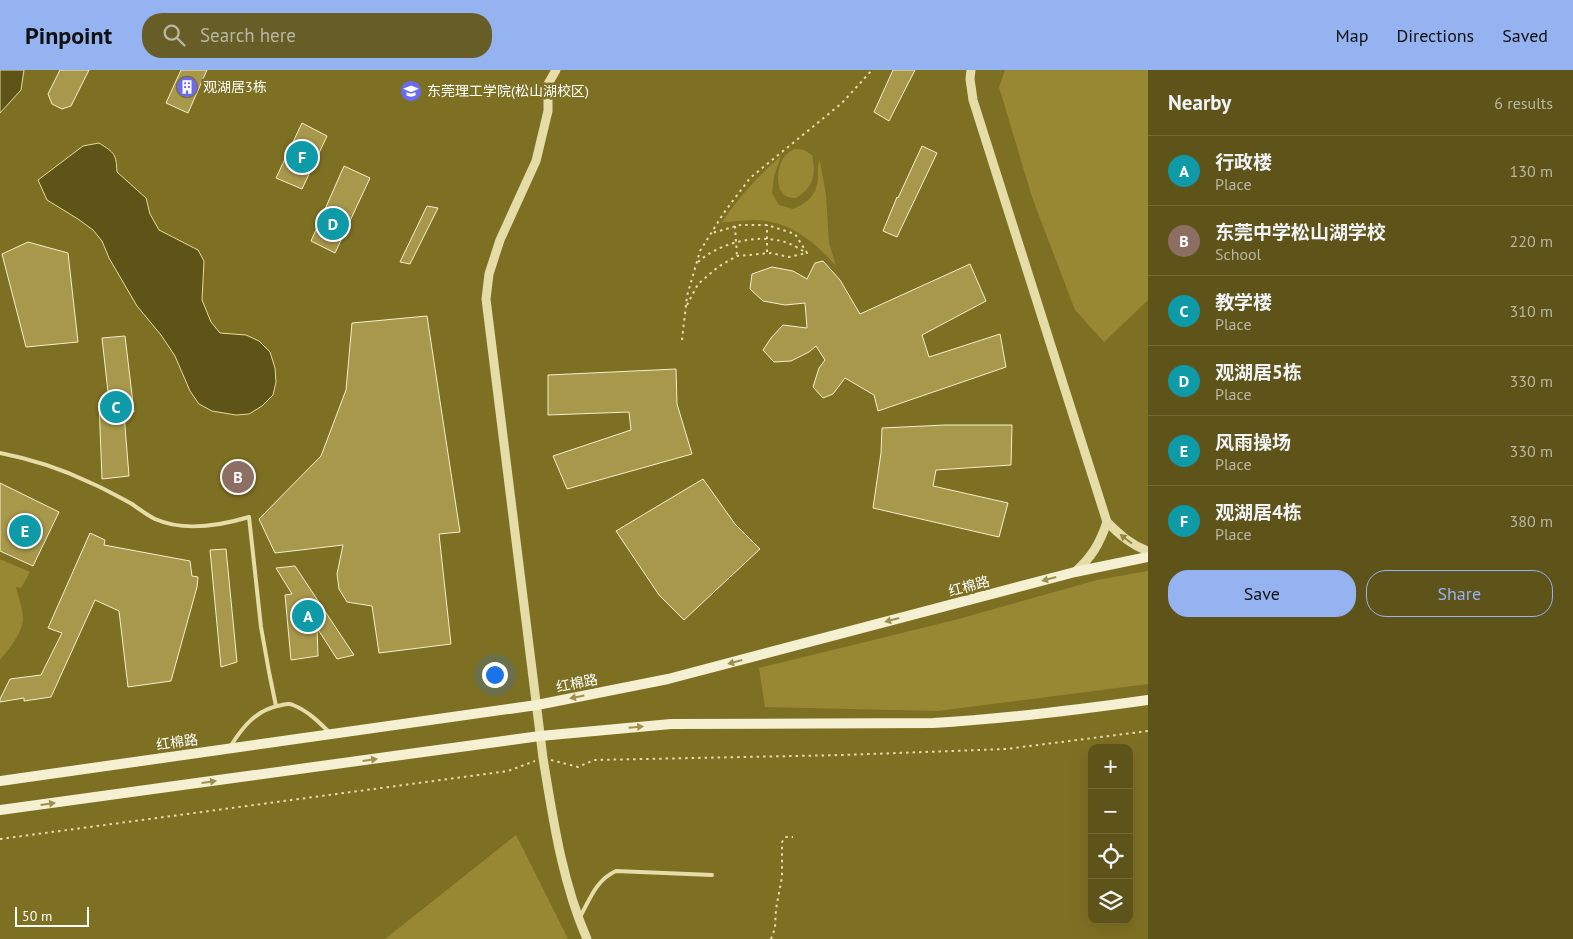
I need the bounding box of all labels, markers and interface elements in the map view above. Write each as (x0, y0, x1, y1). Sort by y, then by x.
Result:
search box (142, 13, 492, 58)
text: Pinpoint (25, 20, 112, 51)
icon: search (160, 21, 188, 49)
text: Search here (200, 23, 296, 47)
text: Map (1336, 24, 1368, 47)
text: Directions (1396, 24, 1474, 47)
text: Saved (1502, 24, 1548, 47)
building icon: 观湖居3栋 (175, 75, 199, 99)
place label: 观湖居3栋 (203, 78, 267, 96)
school or university icon: 东莞理工学院(松山湖校区) (399, 79, 423, 103)
place label: 东莞理工学院(松山湖校区) (427, 82, 589, 100)
text: Nearby (1168, 89, 1231, 116)
text: 6 results (1494, 93, 1553, 113)
pin: F (286, 138, 318, 176)
text: 行政楼 (1215, 150, 1272, 174)
text: A (1179, 161, 1189, 181)
text: 130 m (1510, 161, 1553, 181)
text: Place (1215, 174, 1252, 194)
pin: D (317, 205, 349, 243)
text: 东莞中学松山湖学校 (1215, 220, 1386, 244)
text: B (1179, 231, 1189, 251)
text: 220 m (1510, 231, 1553, 251)
text: School (1215, 244, 1261, 264)
text: 教学楼 (1215, 290, 1272, 314)
text: C (1180, 301, 1188, 321)
text: 310 m (1510, 301, 1553, 321)
text: Place (1215, 314, 1252, 334)
text: 观湖居5栋 (1215, 360, 1302, 384)
text: D (1179, 371, 1189, 391)
text: 330 m (1510, 371, 1553, 391)
text: Place (1215, 384, 1252, 404)
pin: C (100, 388, 132, 426)
text: 风雨操场 (1215, 430, 1291, 454)
text: E (1180, 441, 1188, 461)
text: 330 m (1510, 441, 1553, 461)
text: Place (1215, 454, 1252, 474)
pin: B (222, 458, 254, 496)
text: 观湖居4栋 (1215, 500, 1302, 524)
text: F (1180, 511, 1188, 531)
text: 380 m (1510, 511, 1553, 531)
pin: E (9, 512, 41, 550)
text: Place (1215, 524, 1252, 544)
one-way arrow (1119, 534, 1133, 544)
button: Save (1168, 570, 1356, 617)
button: Share (1366, 570, 1553, 617)
street label: 红棉路 (946, 572, 992, 600)
one-way arrow (1042, 575, 1057, 583)
pin: A (292, 597, 324, 635)
one-way arrow (885, 616, 900, 624)
one-way arrow (727, 658, 742, 666)
your location (482, 662, 508, 688)
street label: 红棉路 (555, 670, 599, 696)
one-way arrow (568, 694, 584, 702)
one-way arrow (628, 723, 644, 731)
street label: 红棉路 (155, 730, 199, 754)
map controls (1088, 744, 1133, 924)
button: + (1088, 744, 1133, 789)
one-way arrow (363, 755, 379, 763)
one-way arrow (202, 777, 218, 785)
button: − (1088, 789, 1133, 834)
one-way arrow (41, 800, 57, 808)
button: locate (1088, 834, 1133, 879)
button: layers (1088, 879, 1133, 924)
scale bar (15, 904, 89, 927)
text: 50 m (22, 907, 52, 925)

